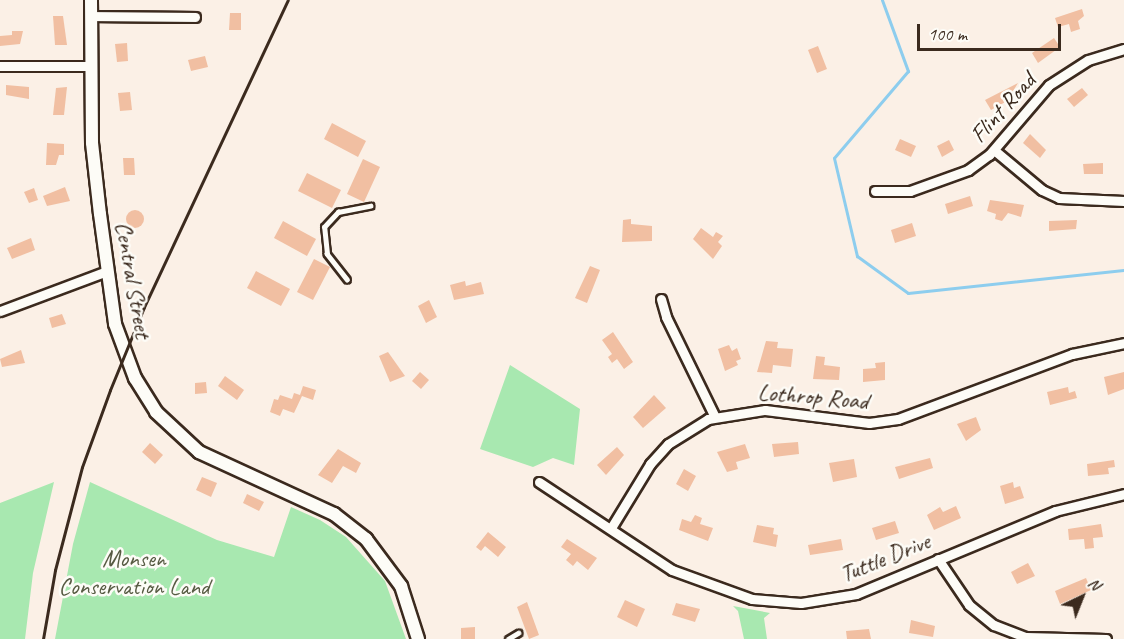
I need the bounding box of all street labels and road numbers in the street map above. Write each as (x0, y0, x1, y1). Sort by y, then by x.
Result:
street label: Flint Road (964, 67, 1042, 149)
street label: Central Street (109, 219, 157, 341)
street label: Lothrop Road (757, 378, 869, 416)
street label: Tuttle Drive (836, 527, 934, 589)

